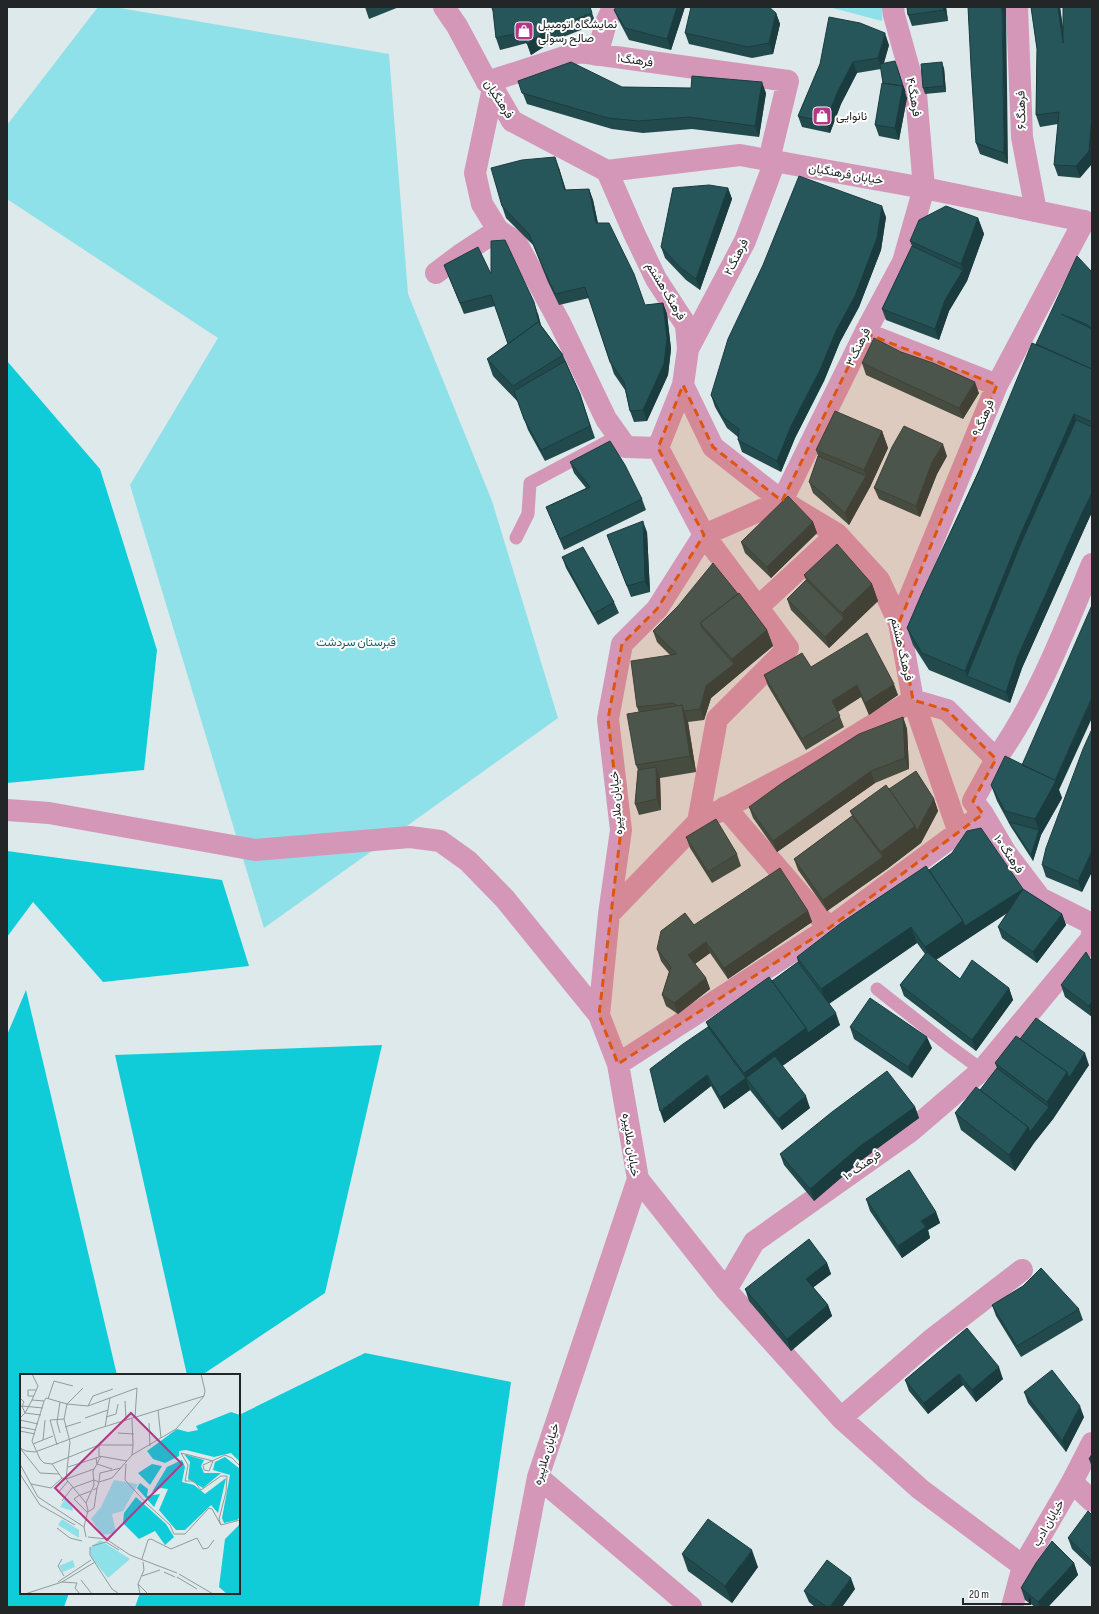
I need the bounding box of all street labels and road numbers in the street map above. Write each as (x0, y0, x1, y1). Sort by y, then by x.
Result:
street label: فرهنگ۱ (616, 51, 654, 70)
street label: فرهنگ۴ (903, 76, 924, 118)
street label: فرهنگیان (480, 77, 517, 122)
street label: فرهنگ۶ (1013, 90, 1030, 130)
street label: خیابان فرهنگیان (807, 161, 884, 188)
street label: فرهنگ۲ (721, 236, 752, 278)
street label: فرهنگ هشتم (642, 259, 689, 323)
street label: فرهنگ۳ (843, 326, 874, 369)
street label: فرهنگ۹ (969, 397, 998, 439)
street label: فرهنگ هشتم (887, 616, 916, 683)
street label: خیابان ملاپیره (607, 770, 626, 835)
street label: فرهنگ ۱۰ (990, 832, 1027, 876)
street label: خیابان ملاپیره (619, 1112, 642, 1178)
street label: فرهنگ ۱۰ (840, 1147, 884, 1184)
street label: خیابان ملاپیره (530, 1421, 563, 1487)
street label: خیابان ادب (1029, 1497, 1068, 1549)

